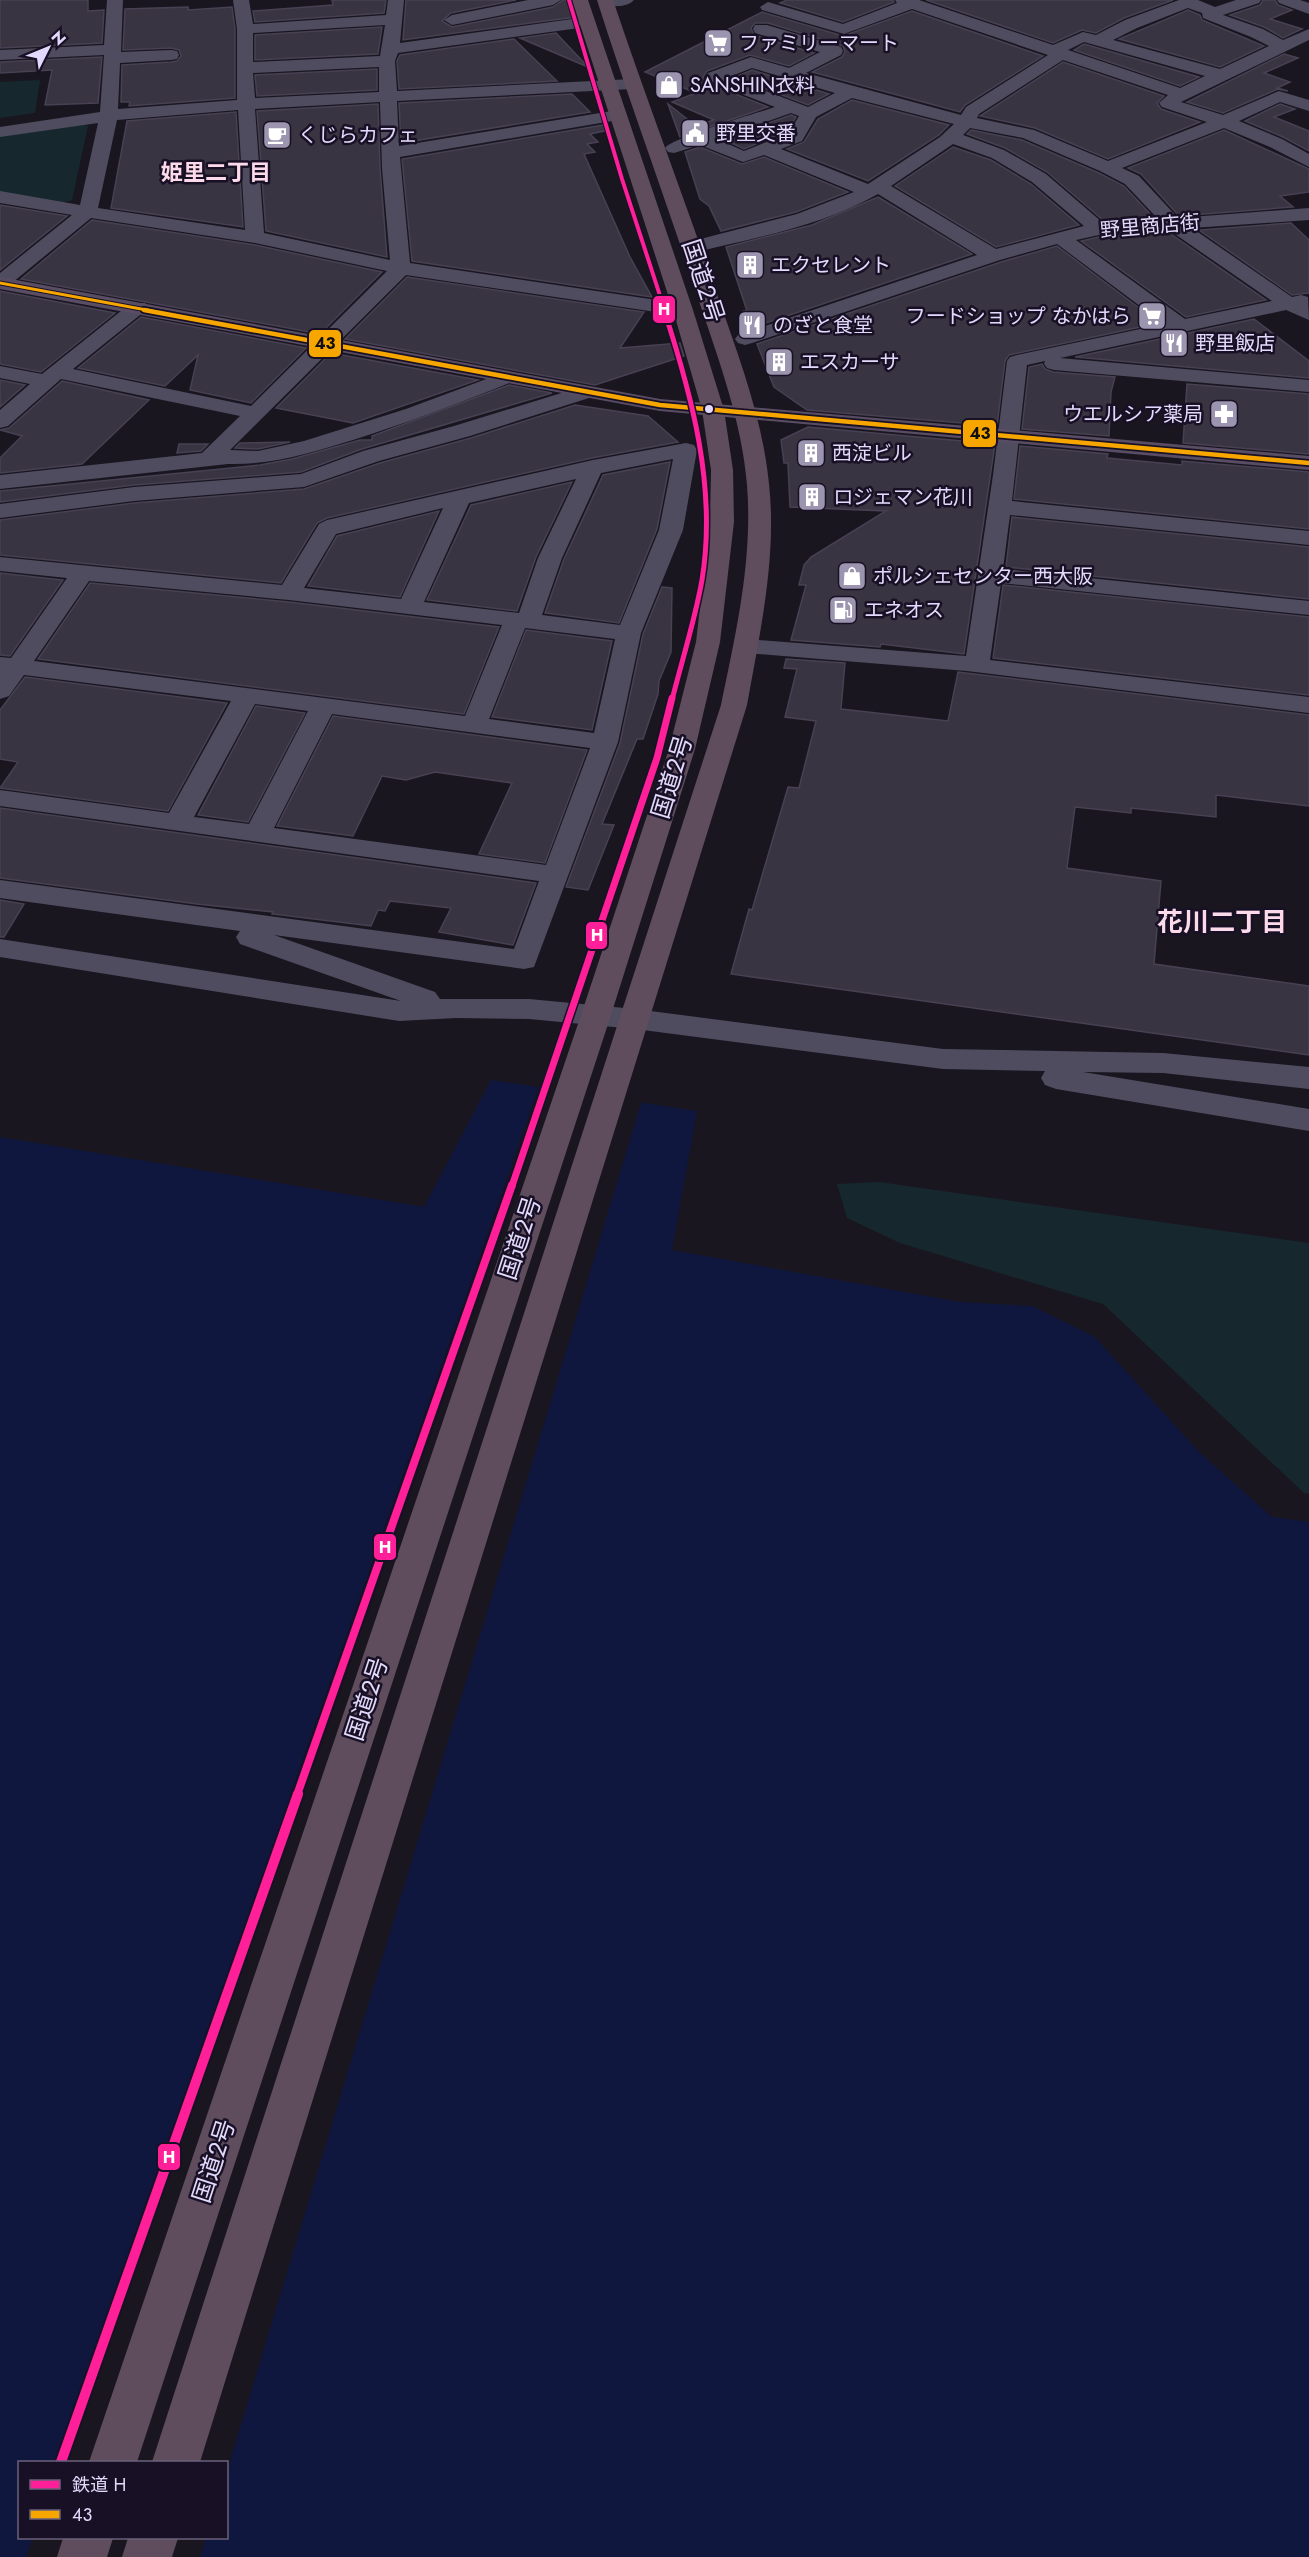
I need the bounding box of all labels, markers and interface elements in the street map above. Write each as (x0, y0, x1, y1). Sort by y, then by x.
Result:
north arrow (18, 18, 78, 78)
text: N (46, 26, 71, 51)
supermarket icon: ファミリーマート (702, 27, 734, 59)
place label: ファミリーマート (739, 29, 899, 58)
shop icon: SANSHIN衣料 (653, 69, 685, 101)
place label: SANSHIN衣料 (690, 71, 815, 100)
public building icon: 野里交番 (679, 117, 711, 149)
cafe icon: くじらカフェ (261, 119, 293, 151)
place label: 野里交番 (716, 119, 796, 148)
place label: くじらカフェ (298, 121, 418, 150)
district label: 姫里二丁目 (161, 156, 271, 188)
street label: 野里商店街 (1099, 208, 1201, 245)
street label: 国道2号 (674, 235, 733, 327)
building icon: エクセレント (734, 249, 766, 281)
place label: エクセレント (771, 251, 891, 280)
line badge: H (652, 295, 676, 324)
text: H (658, 298, 670, 321)
supermarket icon: フードショップ なかはら (1136, 300, 1168, 332)
place label: フードショップ なかはら (906, 302, 1131, 331)
restaurant icon: のざと食堂 (736, 309, 768, 341)
place label: のざと食堂 (773, 311, 873, 340)
restaurant icon: 野里飯店 (1158, 327, 1190, 359)
line badge: 43 (308, 329, 342, 358)
place label: 野里飯店 (1195, 329, 1275, 358)
text: 43 (314, 332, 336, 355)
building icon: エスカーサ (763, 346, 795, 378)
place label: エスカーサ (800, 348, 900, 377)
pharmacy icon: ウエルシア薬局 (1208, 398, 1240, 430)
place label: ウエルシア薬局 (1063, 400, 1203, 429)
unlabelled marker (703, 403, 715, 415)
line badge: 43 (962, 419, 997, 448)
text: 43 (969, 422, 991, 445)
building icon: 西淀ビル (795, 437, 827, 469)
place label: 西淀ビル (832, 439, 912, 468)
building icon: ロジェマン花川 (796, 481, 828, 513)
place label: ロジェマン花川 (833, 483, 973, 512)
shop icon: ポルシェセンター西大阪 (836, 560, 868, 592)
place label: ポルシェセンター西大阪 (873, 562, 1093, 591)
fuel station icon: エネオス (827, 594, 859, 626)
place label: エネオス (864, 596, 944, 625)
street label: 国道2号 (642, 731, 701, 823)
district label: 花川二丁目 (1157, 903, 1287, 941)
line badge: H (585, 921, 608, 950)
text: H (591, 924, 603, 947)
street label: 国道2号 (490, 1192, 549, 1284)
line badge: H (373, 1533, 397, 1561)
text: H (379, 1536, 391, 1559)
street label: 国道2号 (337, 1653, 396, 1745)
street label: 国道2号 (184, 2115, 243, 2207)
line badge: H (157, 2143, 181, 2171)
text: H (163, 2146, 175, 2169)
legend (18, 2461, 228, 2539)
text: 鉄道 H (72, 2472, 126, 2498)
text: 43 (72, 2502, 92, 2528)

